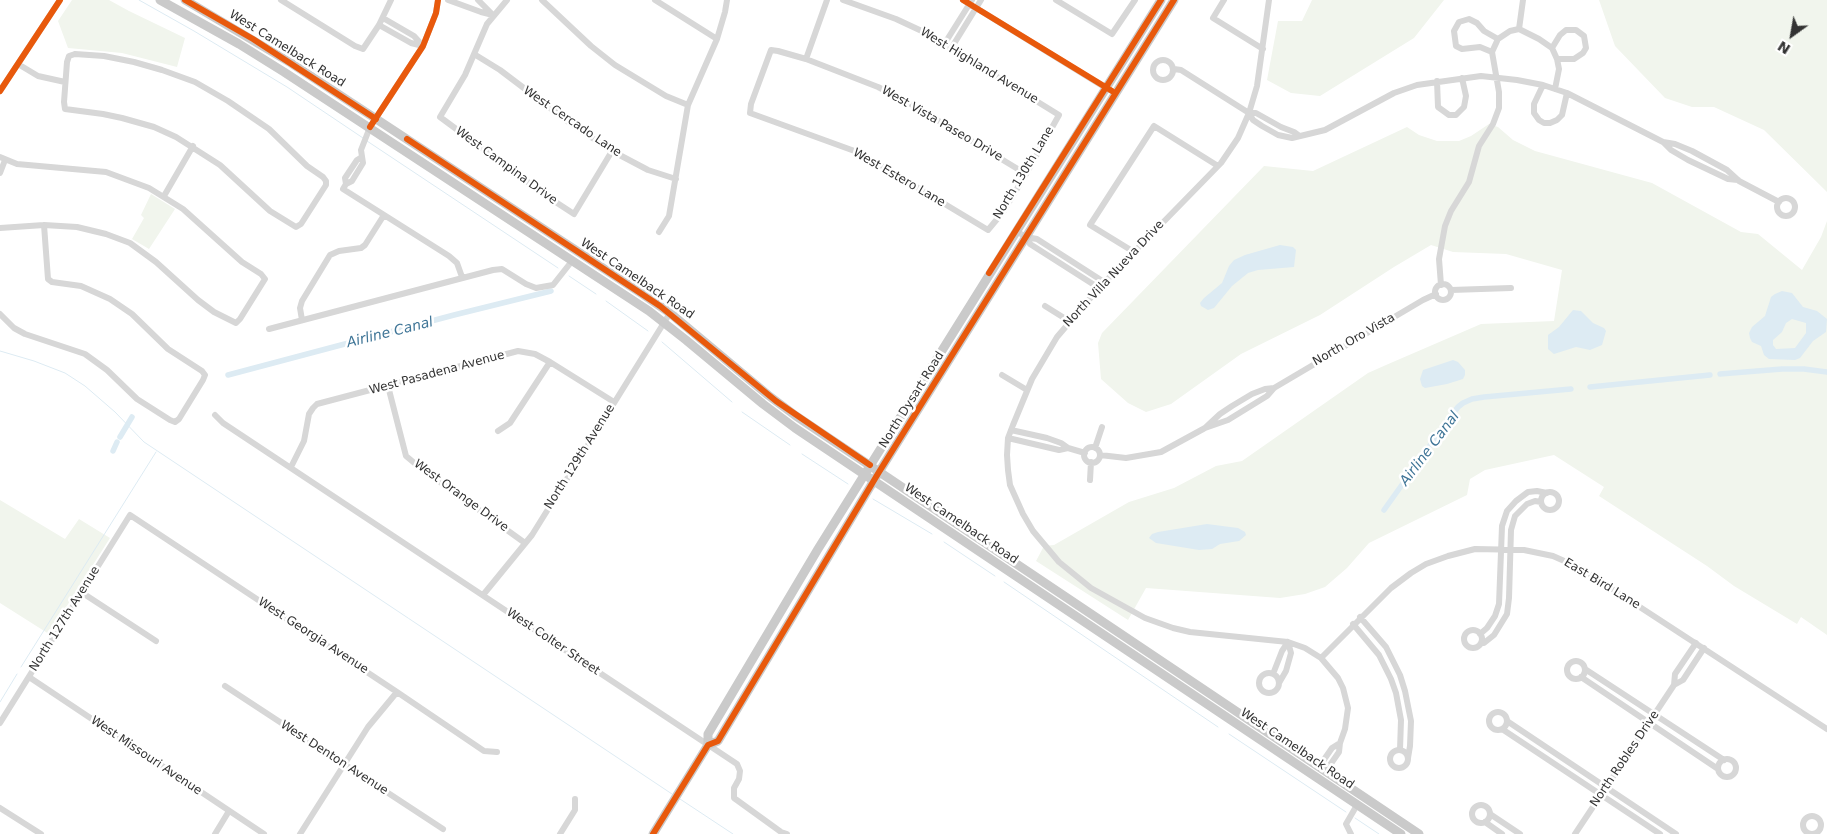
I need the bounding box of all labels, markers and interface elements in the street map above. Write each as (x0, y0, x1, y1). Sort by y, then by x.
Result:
street label: West Camelback Road (226, 7, 348, 91)
north arrow (1767, 10, 1817, 60)
street label: West Highland Avenue (917, 25, 1041, 107)
text: N (1775, 38, 1793, 58)
street label: West Vista Paseo Drive (879, 83, 1005, 165)
street label: West Cercado Lane (520, 84, 624, 160)
street label: West Campina Drive (452, 124, 560, 208)
street label: North 130th Lane (991, 124, 1057, 222)
street label: West Estero Lane (850, 146, 948, 210)
street label: North Villa Nueva Drive (1061, 218, 1167, 330)
street label: West Camelback Road (577, 236, 697, 322)
street label: North Oro Vista (1310, 311, 1398, 369)
water label: Airline Canal (345, 314, 435, 352)
street label: West Pasadena Avenue (368, 348, 506, 398)
street label: North Dysart Road (877, 349, 947, 451)
street label: North 129th Avenue (542, 402, 618, 512)
water label: Airline Canal (1397, 409, 1463, 489)
street label: West Orange Drive (411, 457, 511, 535)
street label: West Camelback Road (901, 481, 1021, 567)
street label: East Bird Lane (1561, 556, 1643, 612)
street label: North 127th Avenue (27, 564, 103, 674)
street label: West Georgia Avenue (255, 595, 371, 677)
street label: West Colter Street (504, 605, 602, 679)
street label: West Camelback Road (1237, 706, 1357, 792)
street label: North Robles Drive (1587, 708, 1663, 810)
street label: West Missouri Avenue (88, 713, 204, 799)
street label: West Denton Avenue (277, 718, 391, 798)

